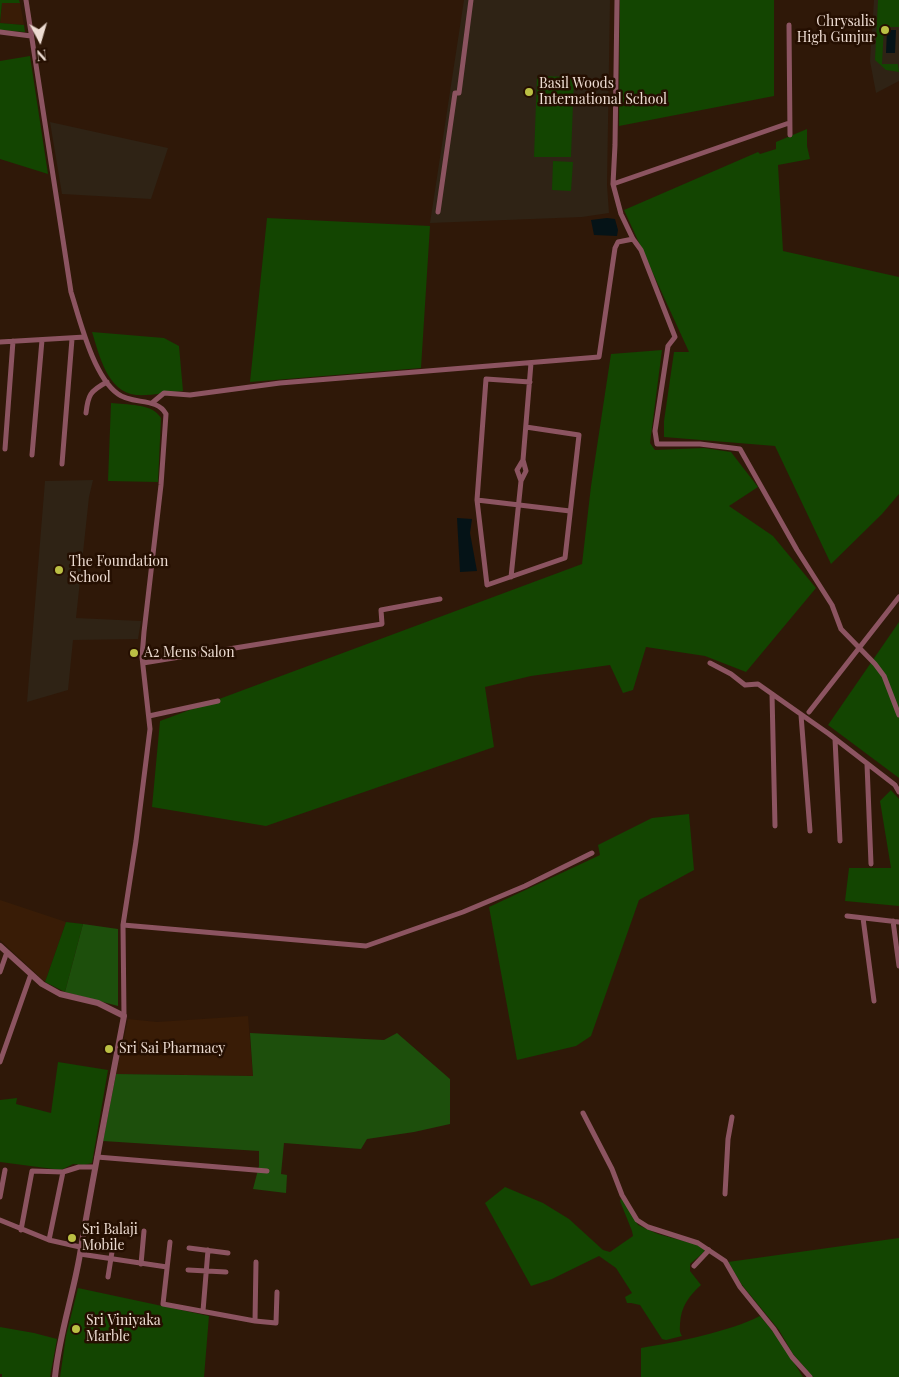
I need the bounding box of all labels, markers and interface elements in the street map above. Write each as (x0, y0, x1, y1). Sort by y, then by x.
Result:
place label: Chrysalis High Gunjur (797, 14, 875, 46)
north arrow (15, 15, 65, 65)
marker: Chrysalis High Gunjur (879, 24, 891, 36)
text: N (36, 45, 48, 65)
place label: Basil Woods International School (539, 76, 667, 108)
marker: Basil Woods International School (523, 86, 535, 98)
place label: The Foundation School (69, 554, 168, 586)
marker: The Foundation School (53, 564, 65, 576)
place label: A2 Mens Salon (144, 645, 235, 661)
marker: A2 Mens Salon (128, 647, 140, 659)
place label: Sri Sai Pharmacy (119, 1041, 225, 1057)
marker: Sri Sai Pharmacy (103, 1043, 115, 1055)
place label: Sri Balaji Mobile (82, 1222, 138, 1254)
marker: Sri Balaji Mobile (66, 1232, 78, 1244)
place label: Sri Viniyaka Marble (86, 1313, 161, 1345)
marker: Sri Viniyaka Marble (70, 1323, 82, 1335)

